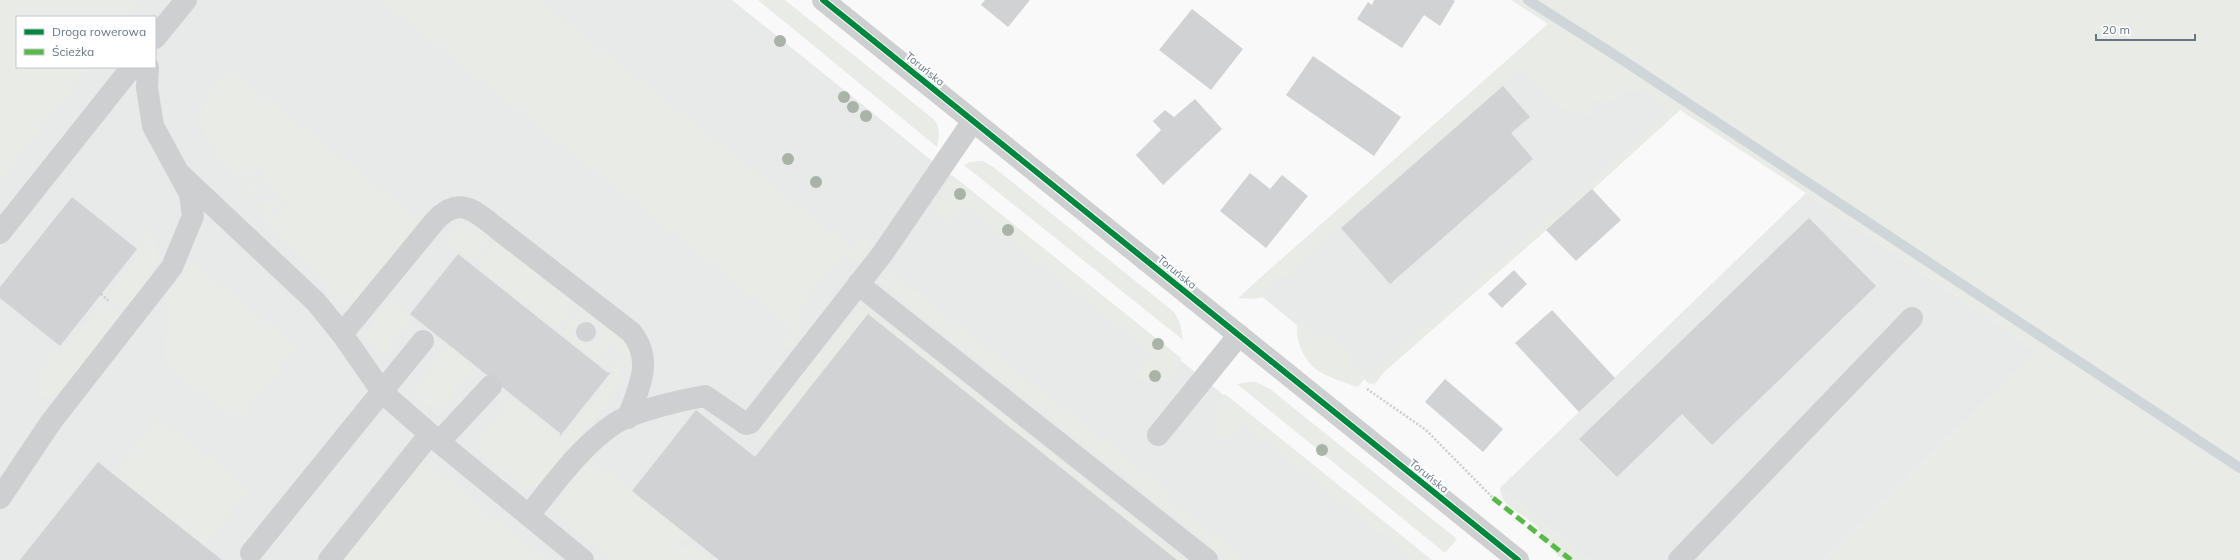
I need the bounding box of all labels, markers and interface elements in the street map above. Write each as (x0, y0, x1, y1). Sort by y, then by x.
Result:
legend (16, 16, 156, 68)
scale bar (2096, 16, 2195, 42)
text: 20 m (2102, 22, 2130, 37)
text: Droga rowerowa (52, 24, 146, 39)
text: Ścieżka (52, 44, 94, 59)
street label: Toruńska (903, 49, 947, 89)
street label: Toruńska (1155, 252, 1199, 292)
street label: Toruńska (1407, 456, 1451, 496)

